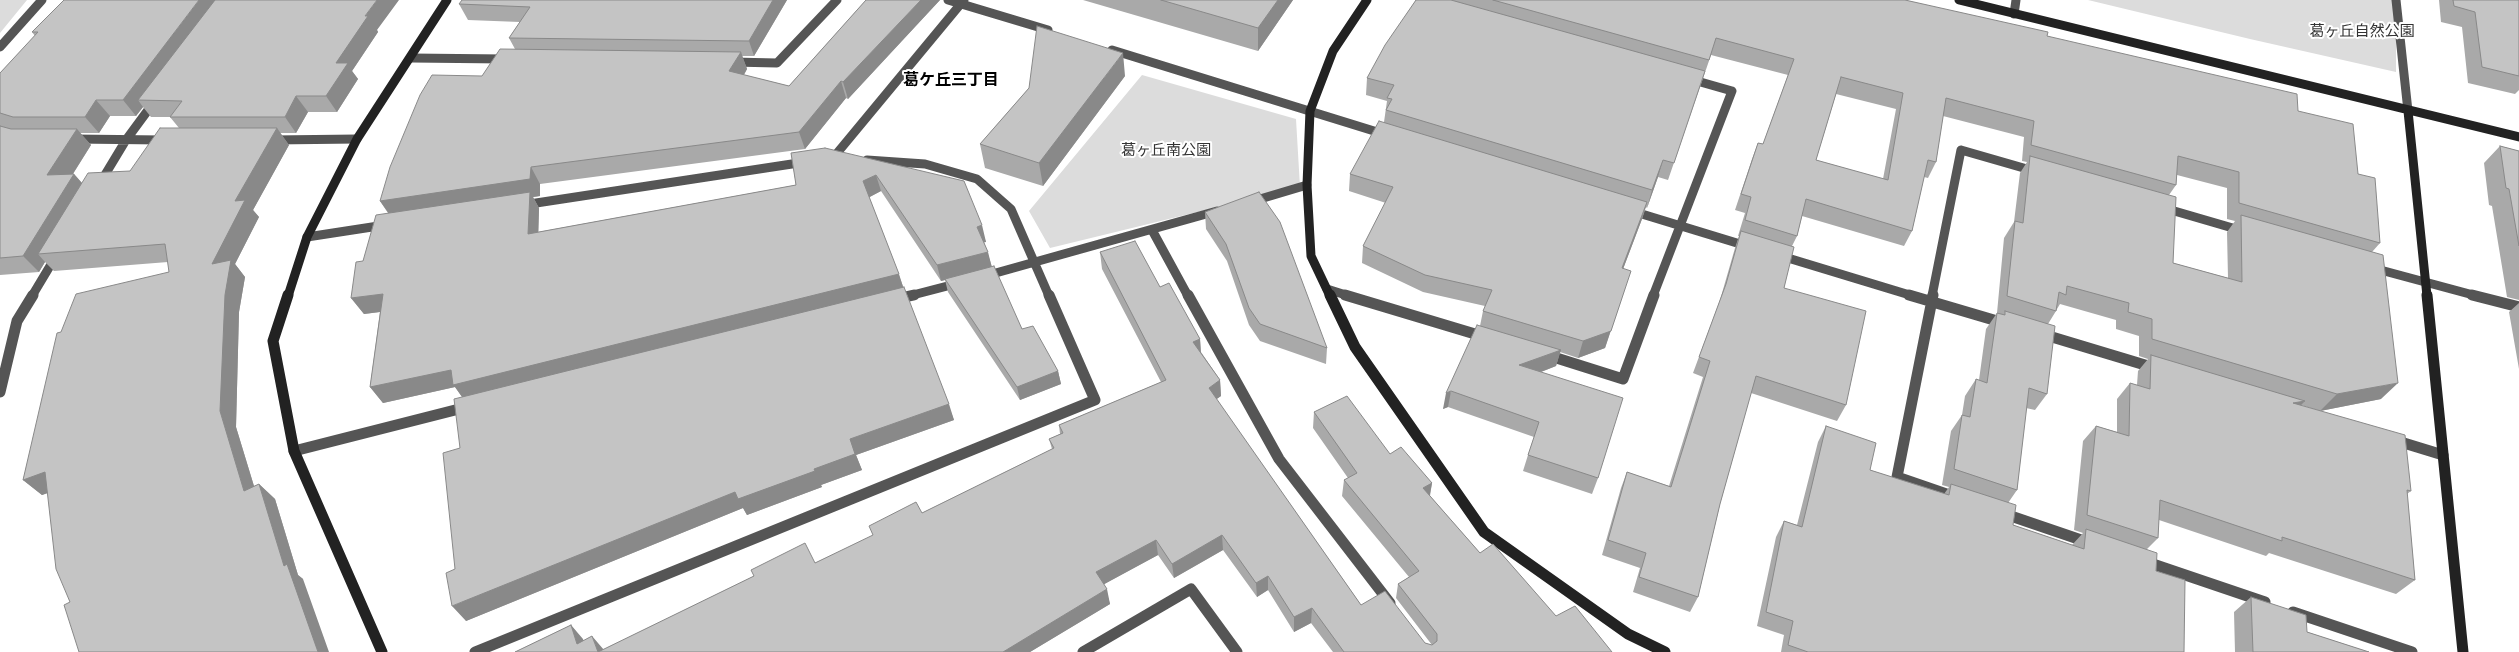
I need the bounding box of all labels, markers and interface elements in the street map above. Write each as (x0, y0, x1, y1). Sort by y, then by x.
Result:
park label: 葛ヶ丘自然公園 (2310, 23, 2414, 41)
district label: 葛ケ丘三丁目 (903, 70, 999, 90)
park label: 葛ヶ丘南公園 (1121, 142, 1211, 160)

